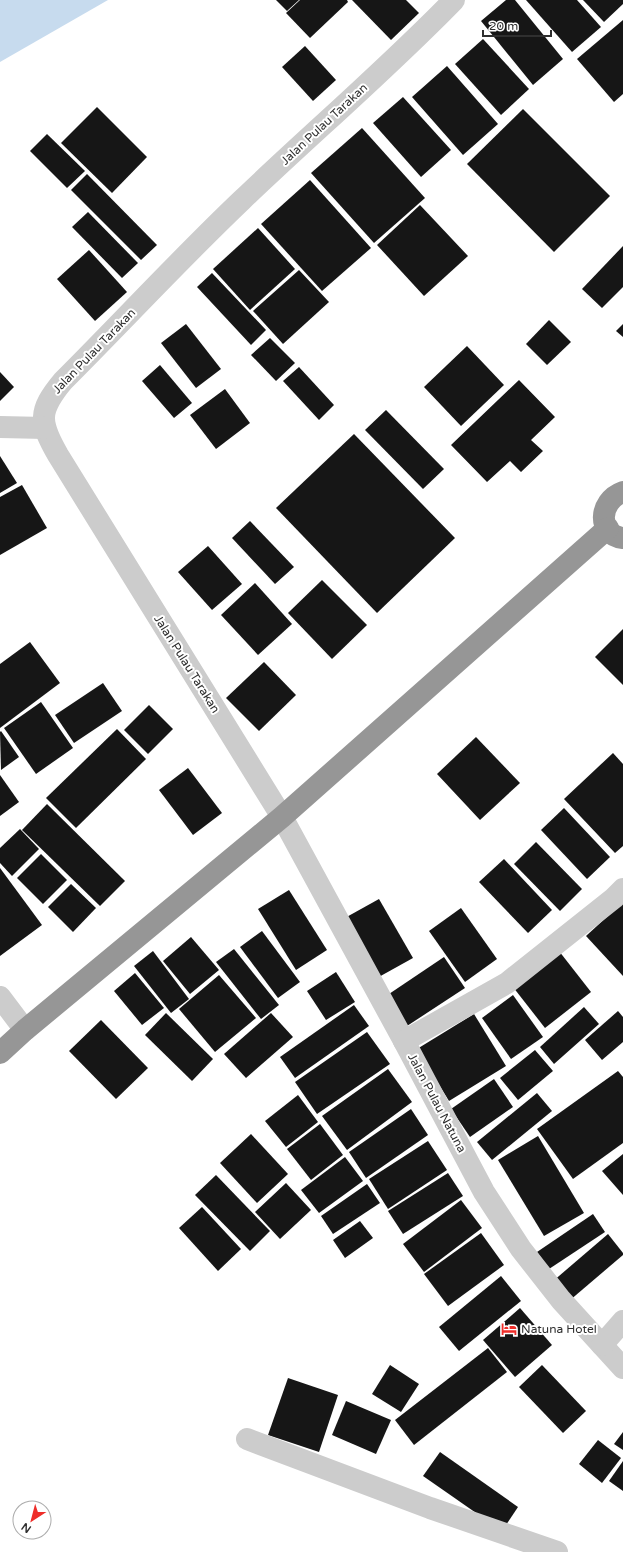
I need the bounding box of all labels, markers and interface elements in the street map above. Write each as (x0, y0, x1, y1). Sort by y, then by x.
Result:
scale bar (483, 12, 551, 38)
text: 20 m (489, 19, 518, 33)
street label: Jalan Pulau Tarakan (278, 80, 370, 168)
street label: Jalan Pulau Tarakan (50, 306, 138, 396)
street label: Jalan Pulau Tarakan (151, 612, 223, 716)
street label: Jalan Pulau Natuna (405, 1051, 469, 1155)
hotel icon: Natuna Hotel (500, 1320, 518, 1338)
place label: Natuna Hotel (521, 1322, 597, 1336)
north arrow (12, 1500, 52, 1540)
text: N (19, 1520, 34, 1536)

